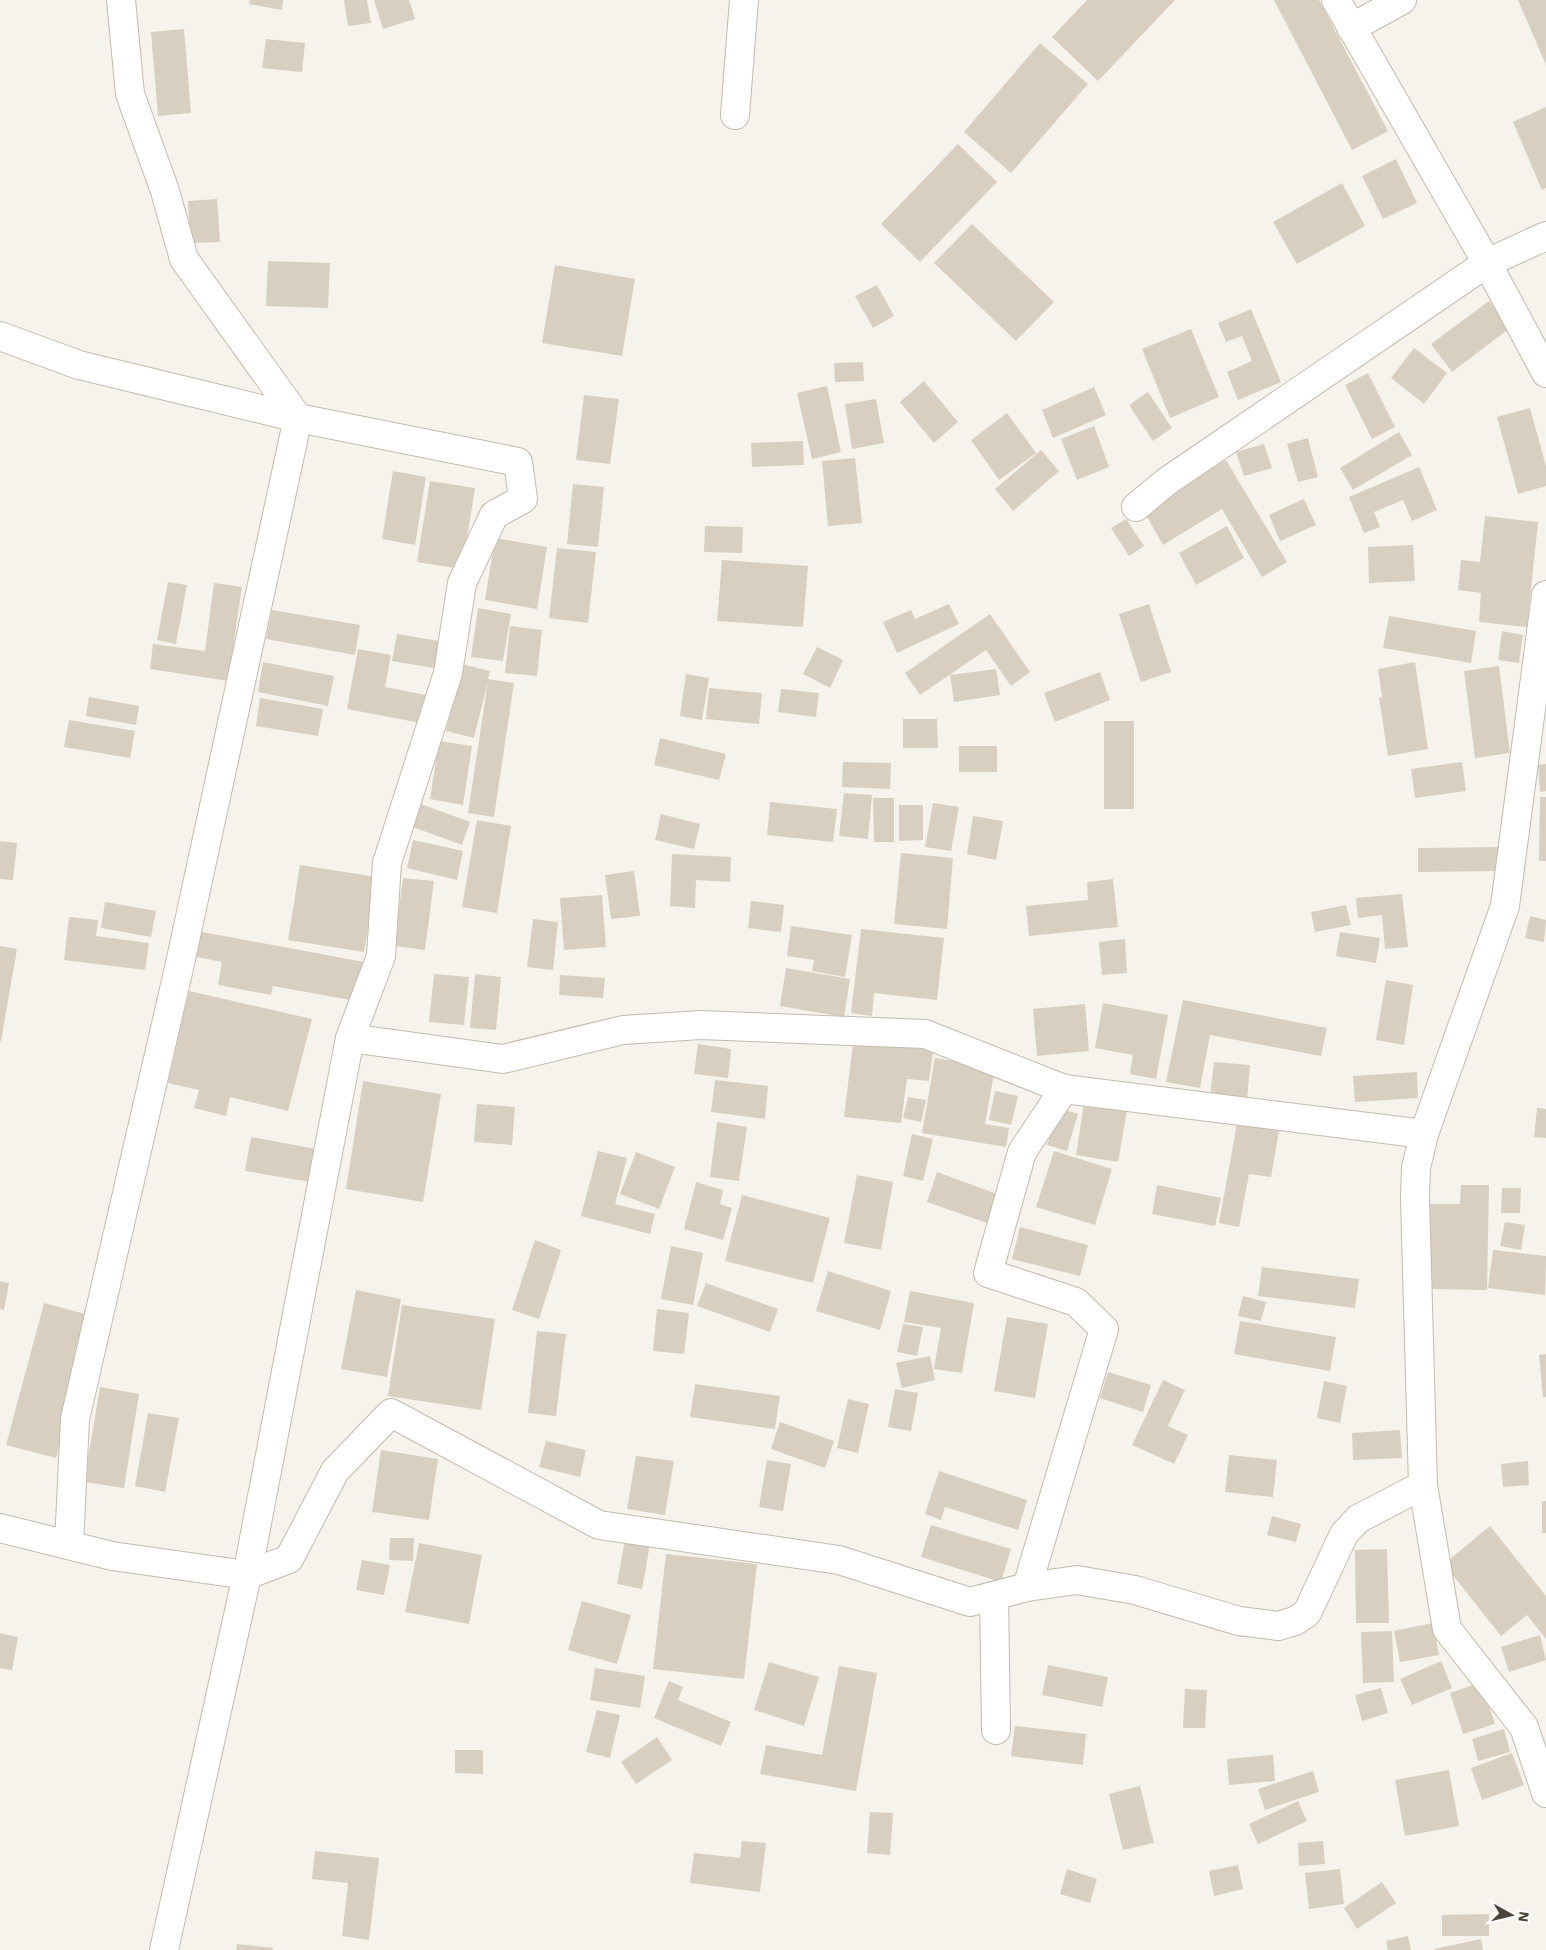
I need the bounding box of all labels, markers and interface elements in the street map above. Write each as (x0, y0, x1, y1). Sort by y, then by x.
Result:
north arrow (1486, 1890, 1536, 1940)
text: N (1515, 1911, 1533, 1923)

